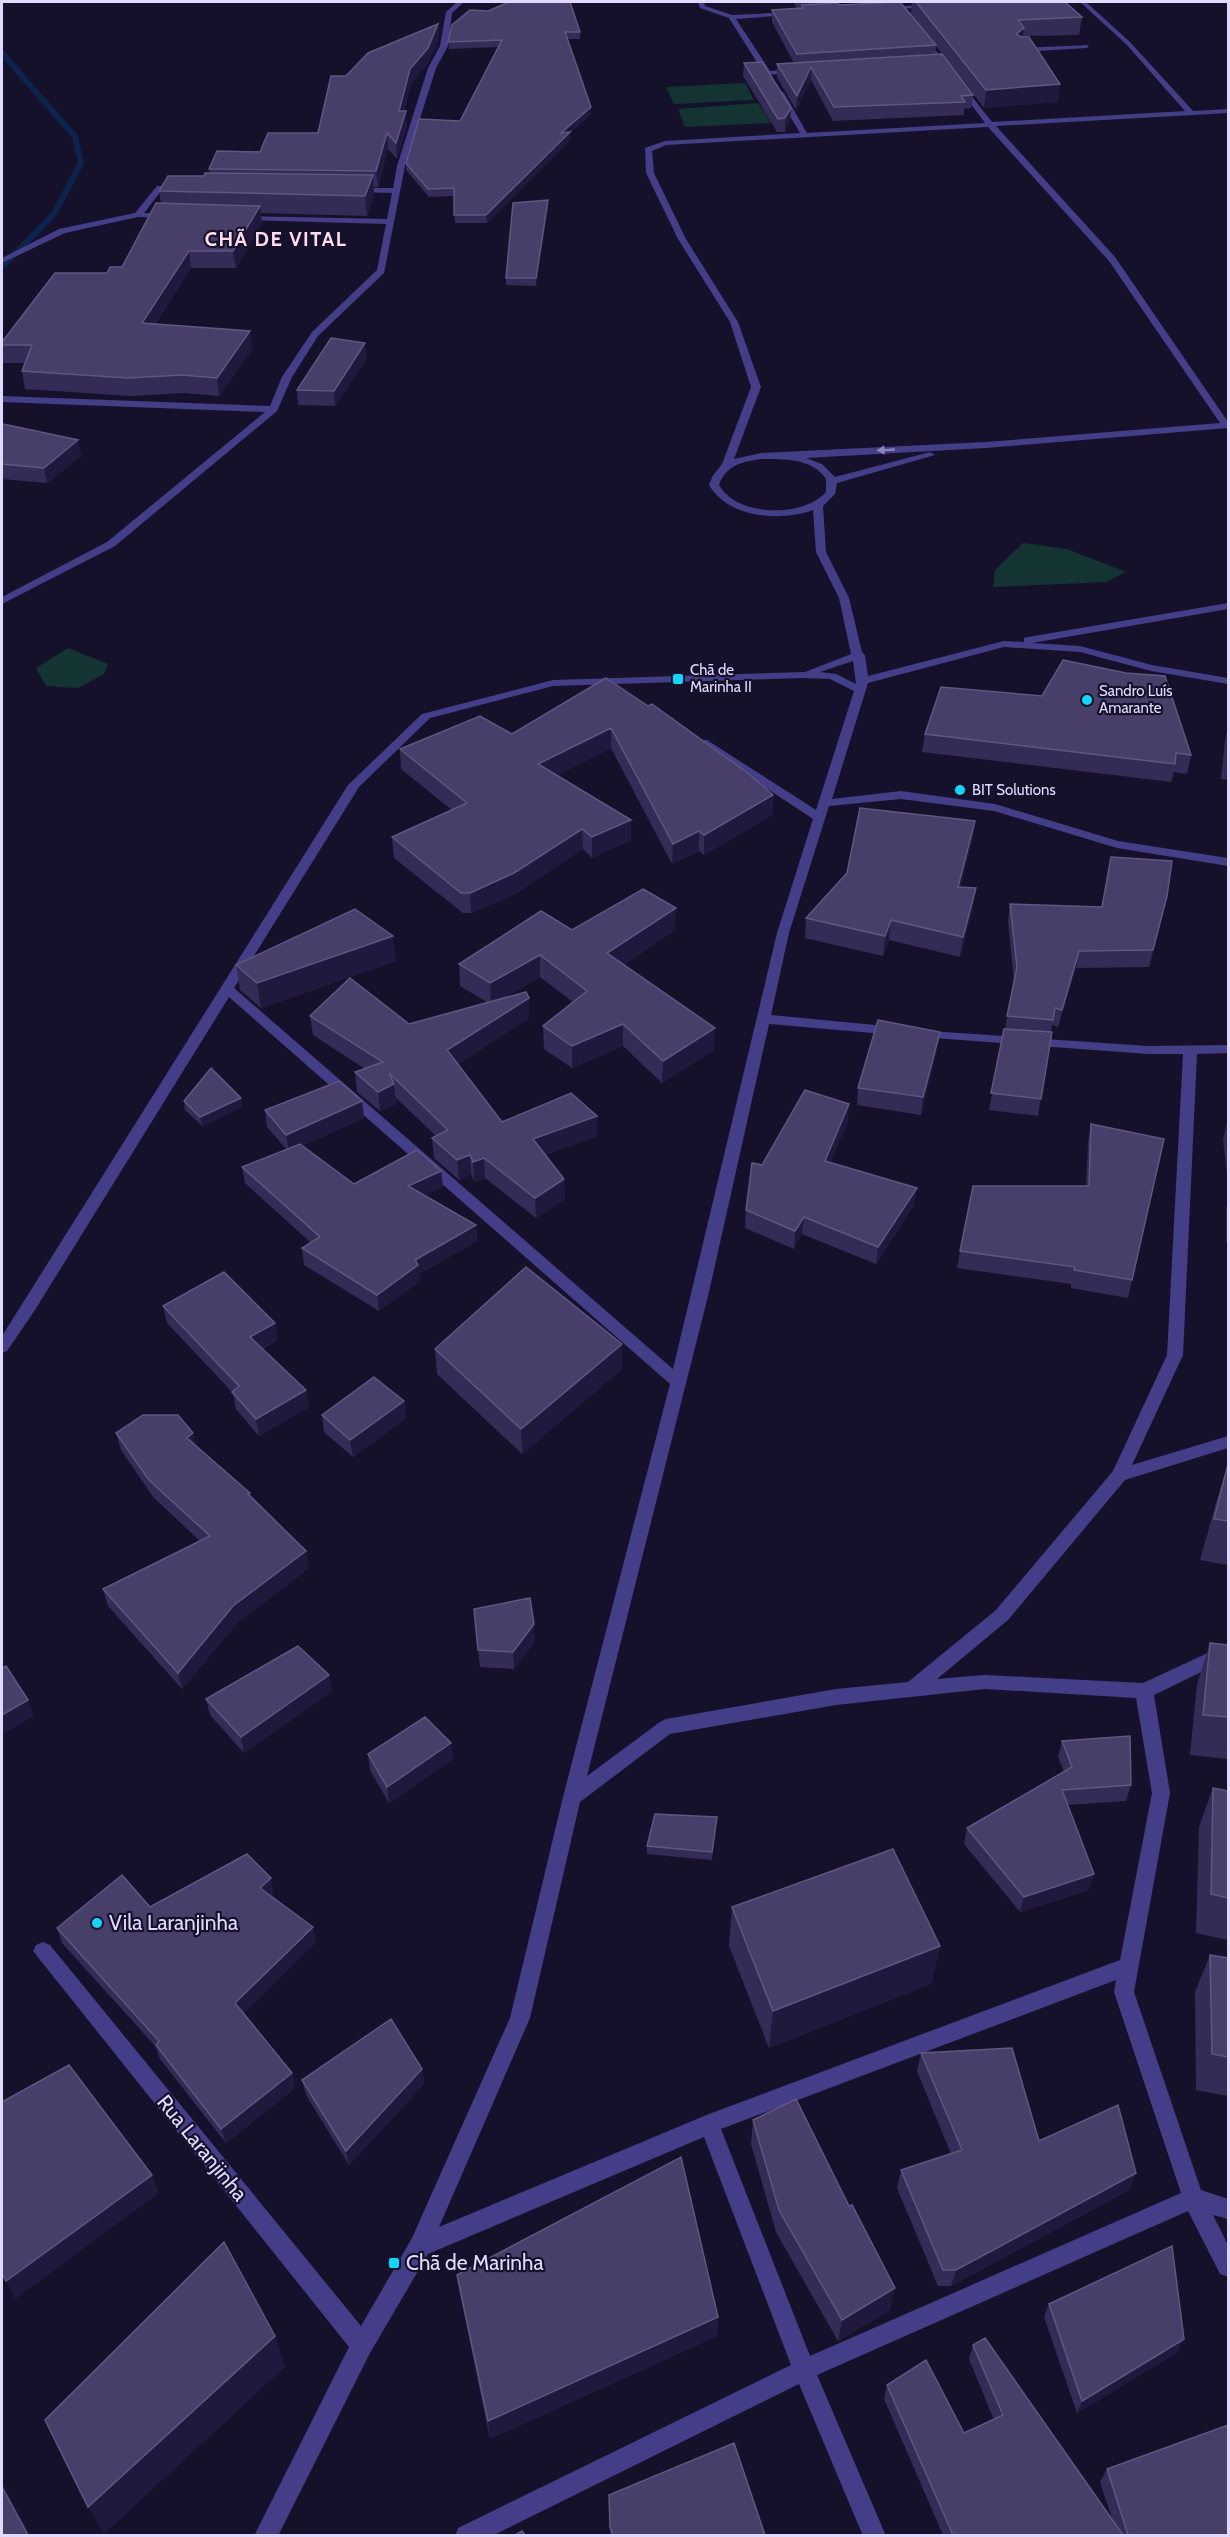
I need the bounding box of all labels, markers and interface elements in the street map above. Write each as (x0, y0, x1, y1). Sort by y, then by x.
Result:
district label: CHÃ DE VITAL (205, 227, 347, 251)
one-way arrow (876, 446, 895, 455)
place label: Chã de Marinha II (690, 661, 752, 696)
marker: Chã de Marinha II (671, 672, 685, 686)
place label: Sandro Luís Amarante (1099, 682, 1173, 717)
marker: Sandro Luís Amarante (1080, 693, 1094, 707)
place label: BIT Solutions (972, 781, 1056, 799)
marker: BIT Solutions (953, 783, 967, 797)
place label: Vila Laranjinha (109, 1910, 238, 1936)
marker: Vila Laranjinha (90, 1916, 104, 1930)
street label: Rua Laranjinha (151, 2090, 253, 2206)
place label: Chã de Marinha (406, 2250, 544, 2275)
marker: Chã de Marinha (387, 2256, 401, 2270)

